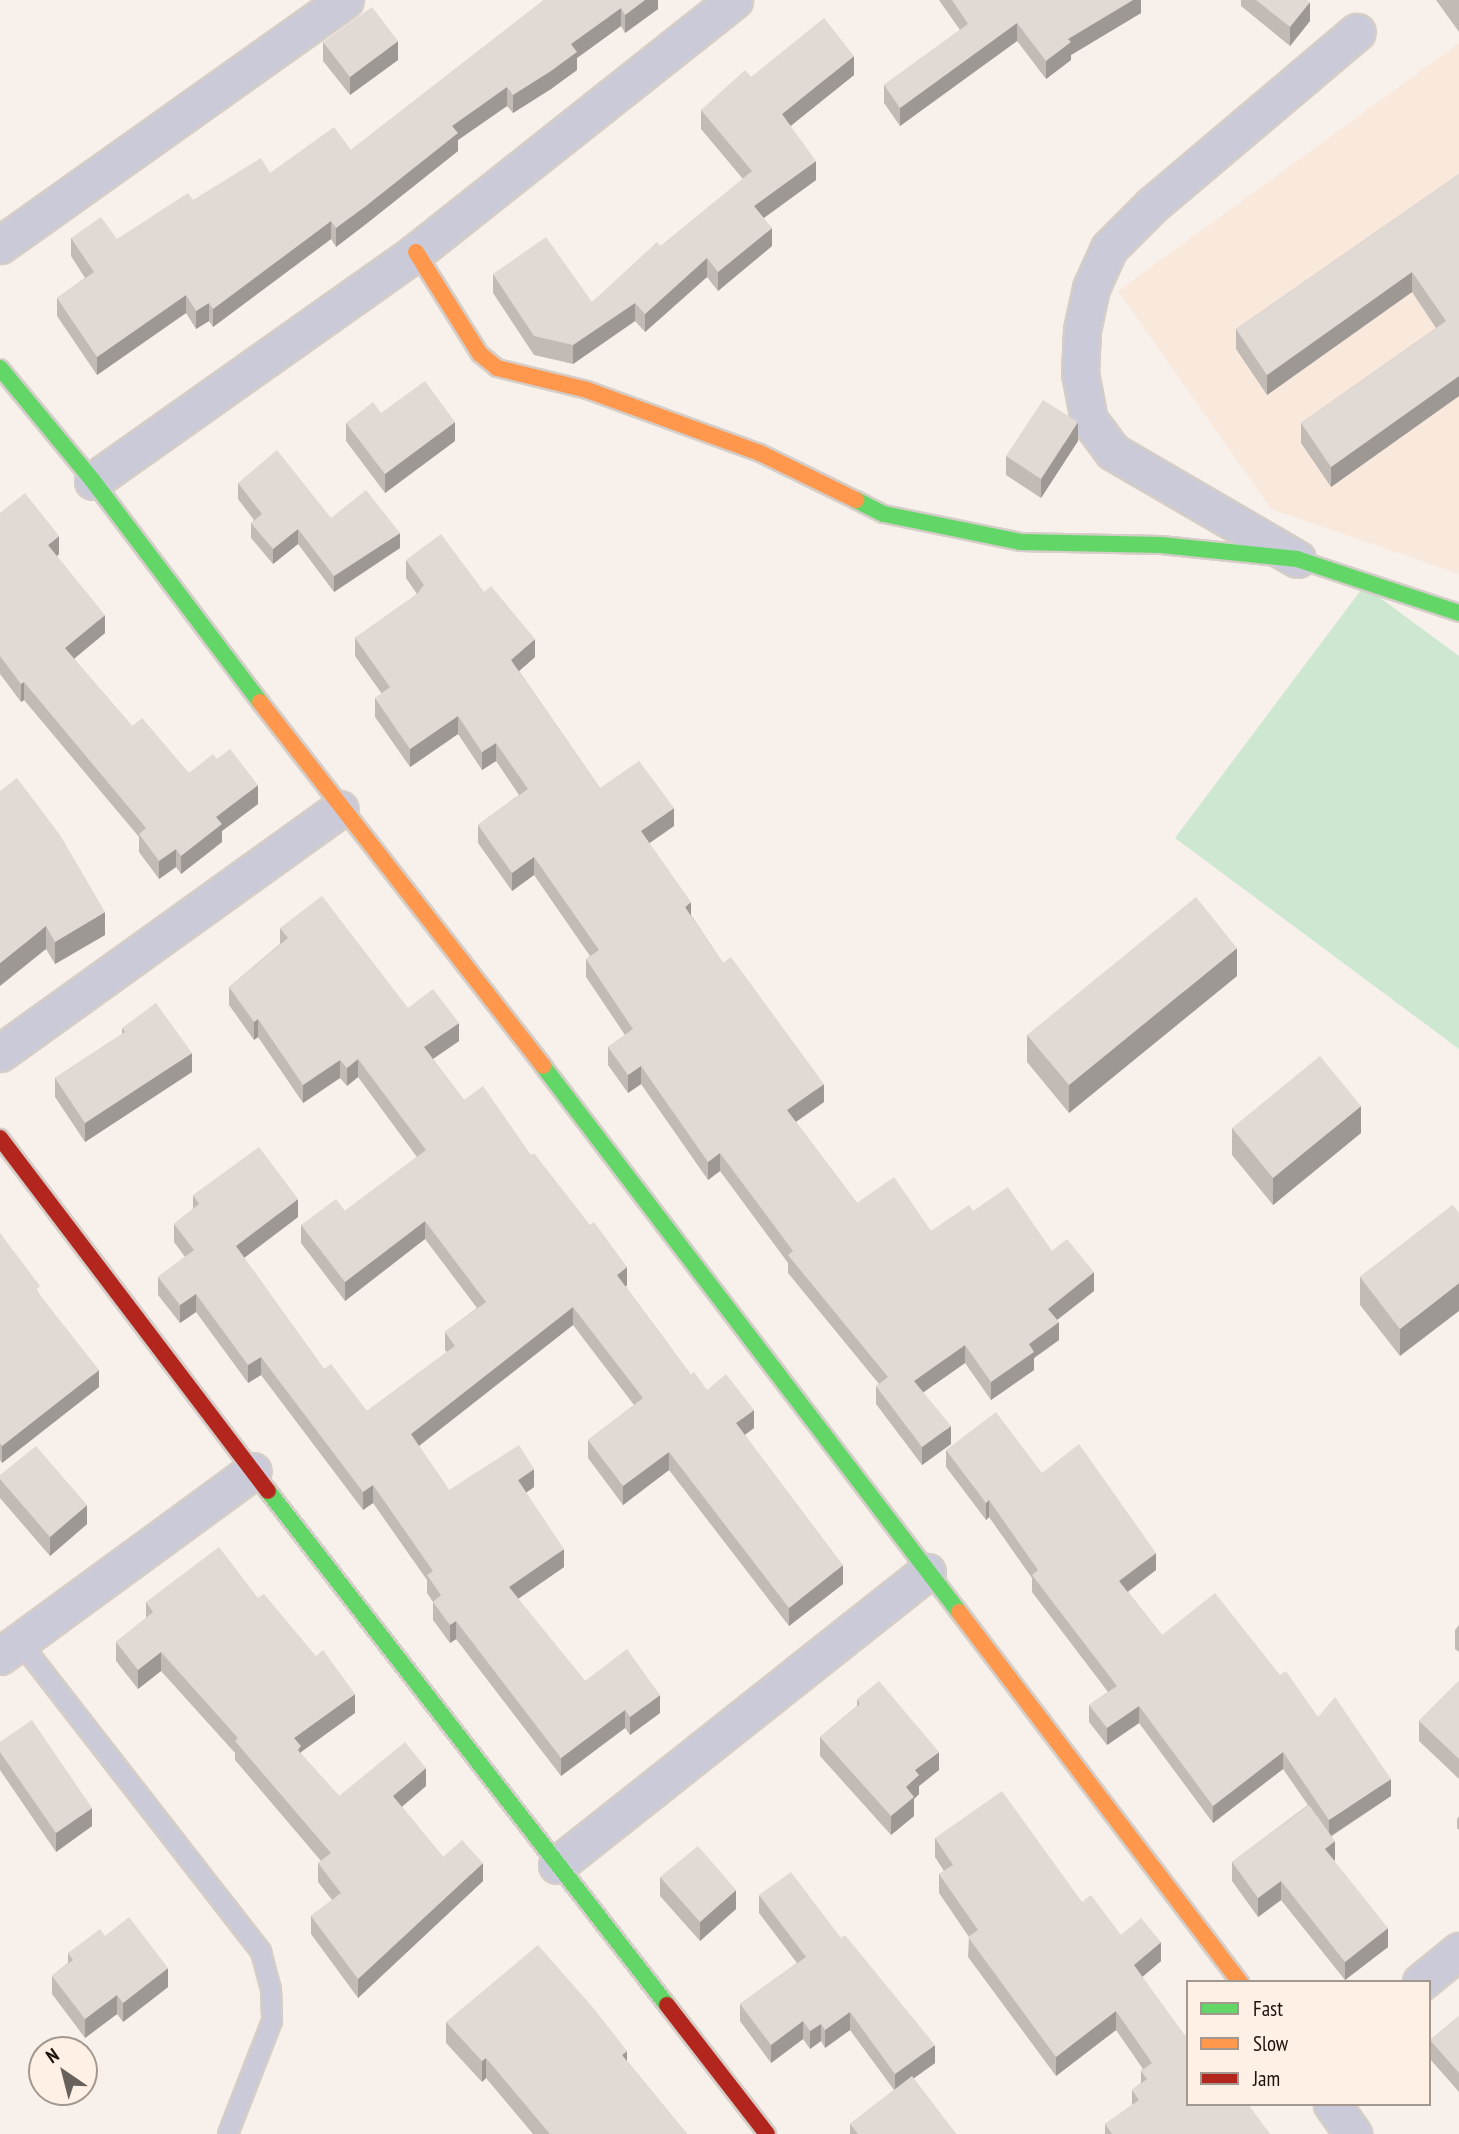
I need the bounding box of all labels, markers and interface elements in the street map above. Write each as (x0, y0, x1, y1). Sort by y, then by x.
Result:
legend (1186, 1980, 1431, 2106)
text: Fast (1253, 1995, 1283, 2022)
text: Slow (1253, 2030, 1288, 2057)
north arrow (28, 2036, 98, 2106)
text: N (41, 2043, 63, 2068)
text: Jam (1253, 2065, 1280, 2092)

